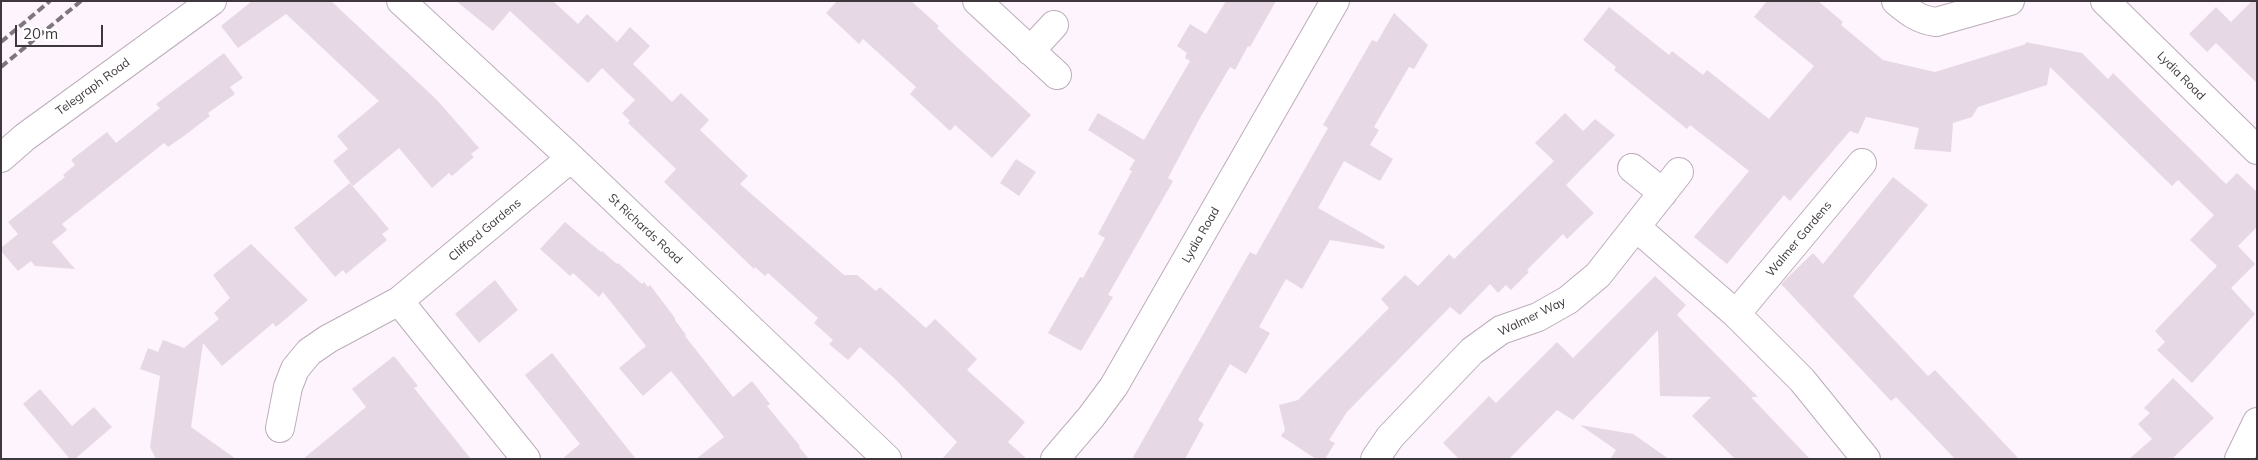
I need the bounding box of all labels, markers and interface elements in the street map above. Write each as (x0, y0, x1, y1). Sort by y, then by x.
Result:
scale bar (18, 15, 105, 47)
text: 20 m (23, 24, 58, 43)
street label: Lydia Road (2154, 49, 2208, 103)
street label: Telegraph Road (53, 55, 133, 119)
street label: St Richards Road (605, 191, 685, 267)
street label: Clifford Gardens (446, 196, 524, 264)
street label: Walmer Gardens (1763, 198, 1835, 280)
street label: Lydia Road (1179, 205, 1223, 265)
street label: Walmer Way (1496, 294, 1568, 340)

